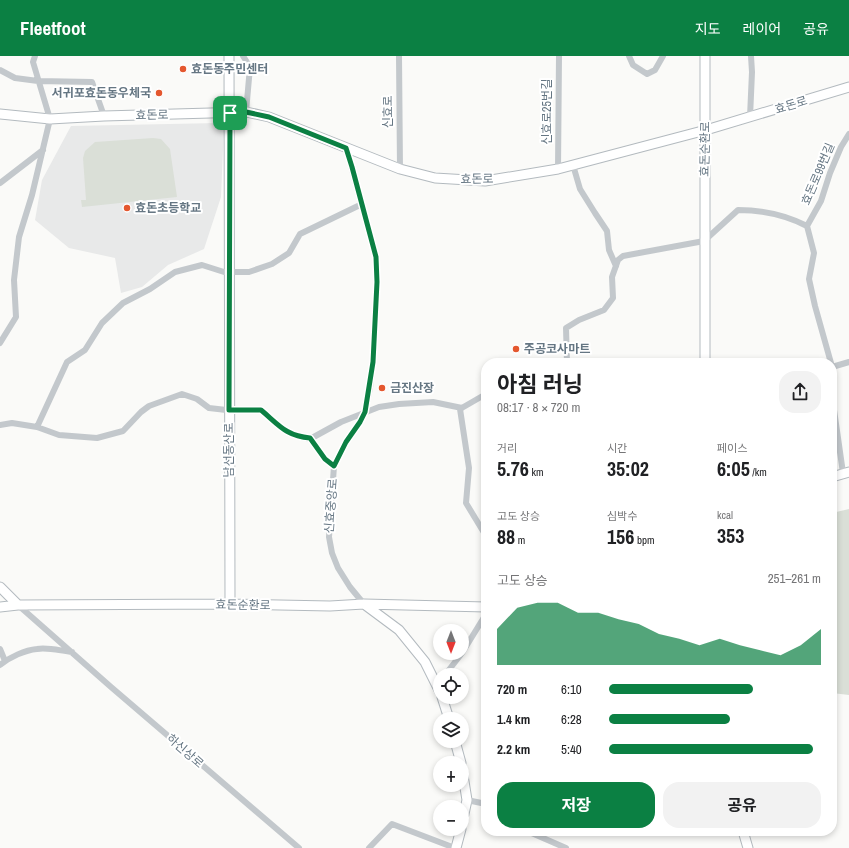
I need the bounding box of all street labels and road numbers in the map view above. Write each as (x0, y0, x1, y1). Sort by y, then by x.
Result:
street label: 신효로25번길 (539, 79, 555, 145)
street label: 효돈로 (773, 93, 809, 117)
street label: 신효로 (380, 95, 396, 129)
street label: 효돈로 (135, 107, 169, 123)
street label: 효돈순환로 (697, 121, 713, 177)
street label: 효돈로99번길 (798, 140, 838, 208)
street label: 효돈로 (460, 171, 494, 187)
street label: 남선동산로 (221, 422, 237, 478)
street label: 신효중앙로 (321, 478, 341, 534)
street label: 효돈순환로 (215, 597, 271, 613)
street label: 하신상로 (163, 730, 207, 772)

